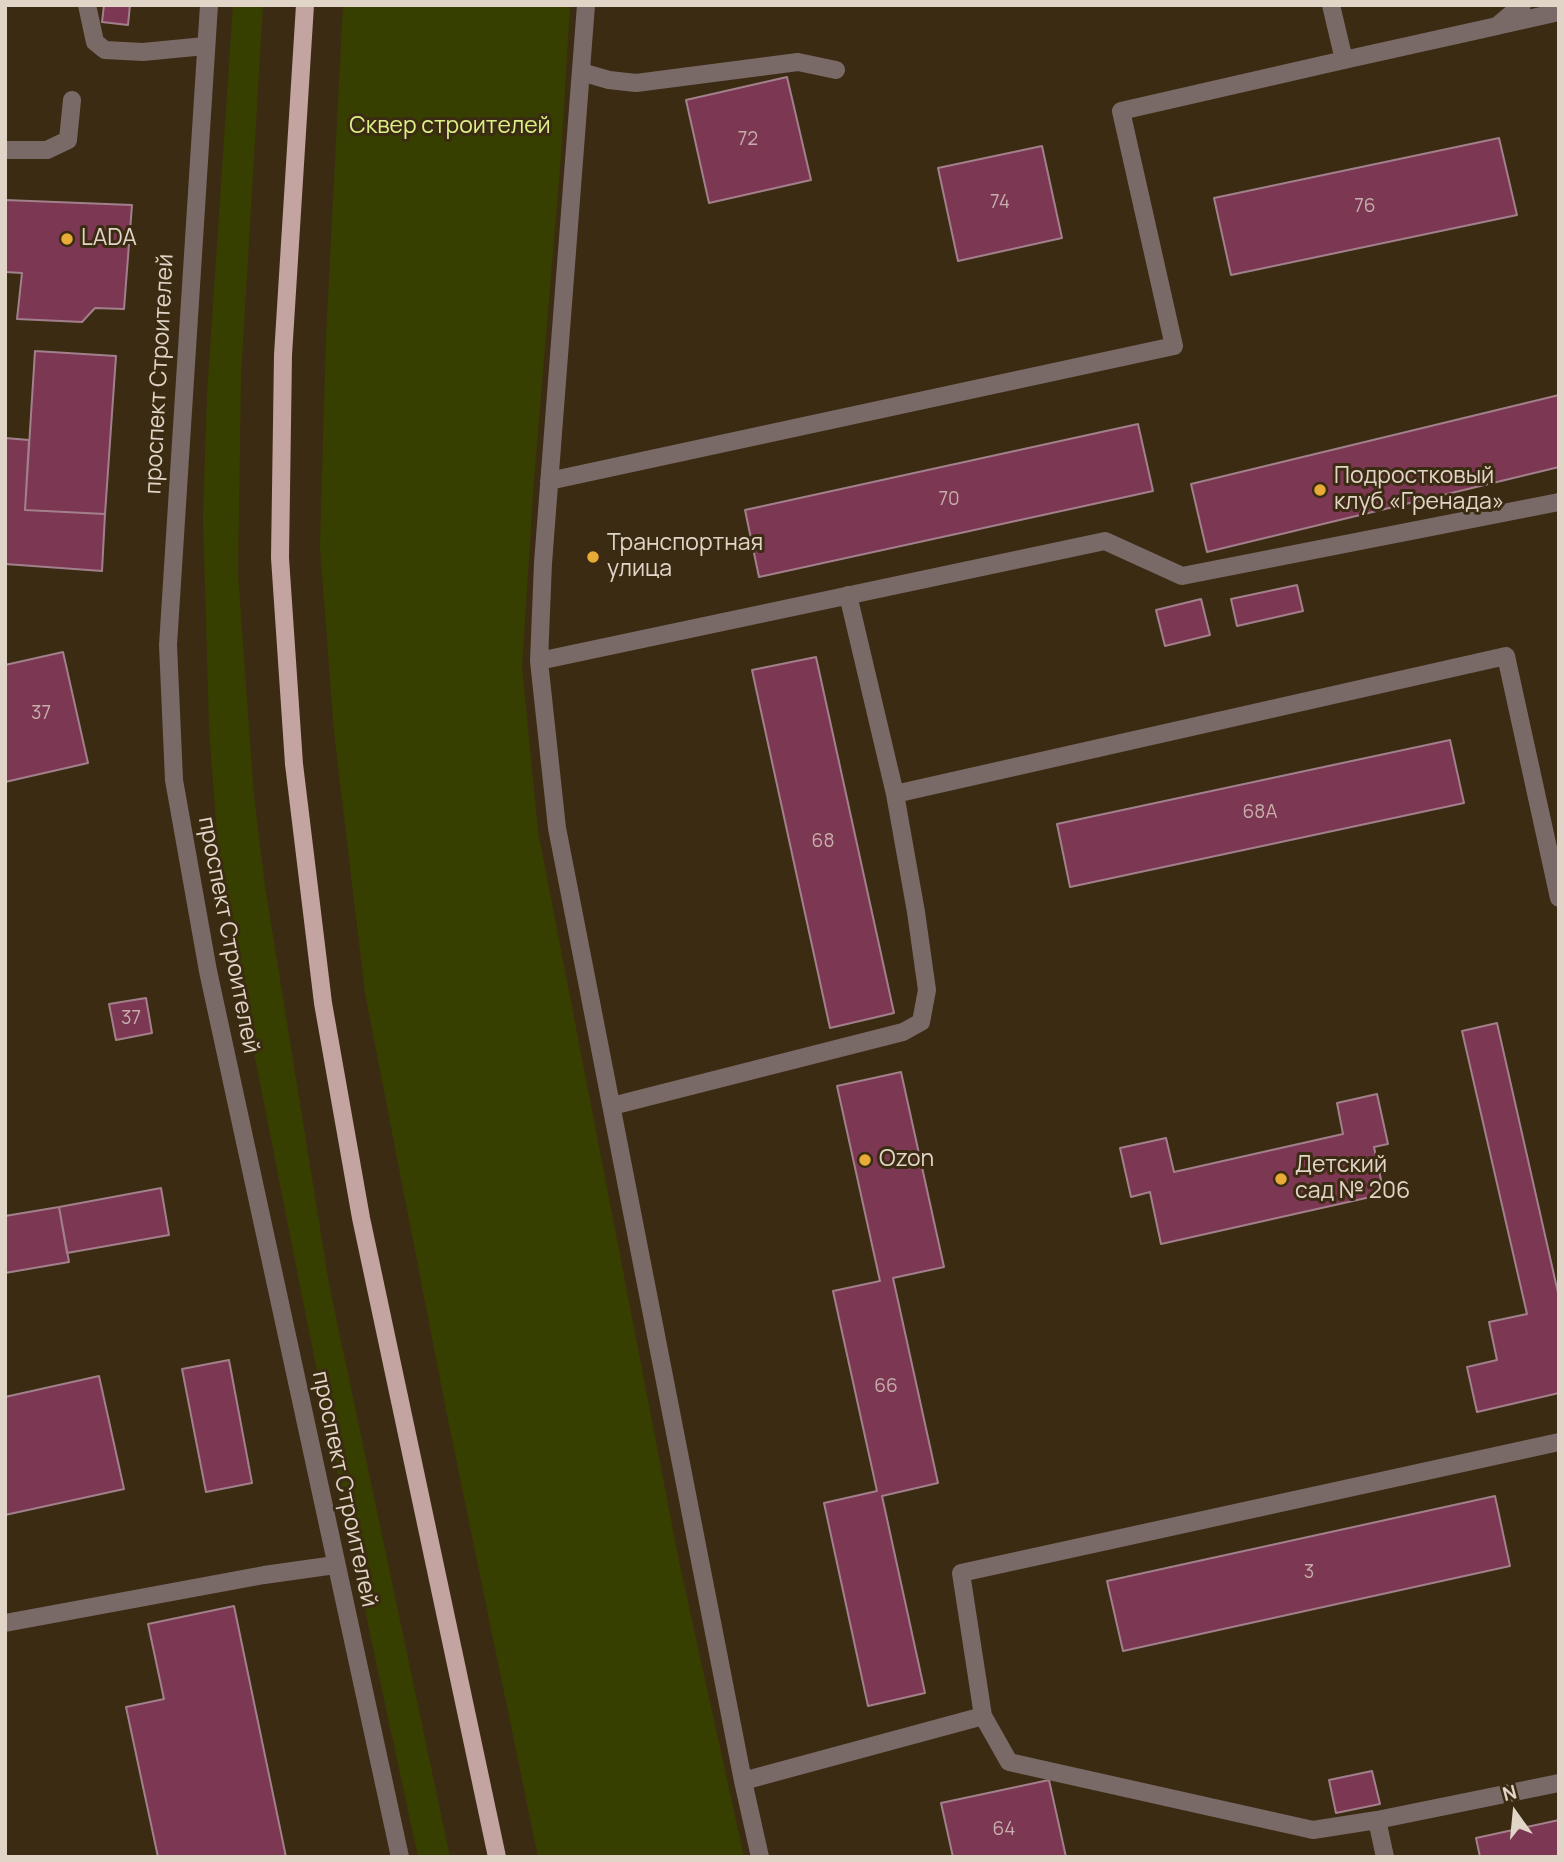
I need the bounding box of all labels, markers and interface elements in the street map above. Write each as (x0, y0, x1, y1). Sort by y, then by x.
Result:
park label: Cквер cтроителей (349, 113, 551, 141)
house number: 72 (738, 129, 758, 151)
house number: 74 (990, 192, 1010, 214)
house number: 76 (1354, 196, 1376, 218)
place label: LADA (81, 225, 137, 253)
marker: LADA (59, 231, 75, 247)
street label: проспект Строителей (140, 253, 180, 495)
place label: Подростковый клуб «Гренада» (1334, 463, 1504, 517)
marker: Подростковый клуб «Гренада» (1312, 482, 1328, 498)
house number: 70 (938, 489, 960, 511)
place label: Транспортная улица (607, 530, 763, 584)
marker: Транспортная улица (585, 549, 601, 565)
house number: 37 (31, 703, 51, 725)
house number: 68А (1243, 802, 1277, 824)
street label: проспект Строителей (192, 814, 264, 1056)
house number: 68 (812, 831, 834, 853)
house number: 37 (121, 1008, 141, 1030)
place label: Ozon (879, 1146, 934, 1174)
marker: Ozon (857, 1152, 873, 1168)
place label: Детский сад № 206 (1295, 1152, 1410, 1206)
marker: Детский сад № 206 (1273, 1171, 1289, 1187)
street label: проспект Строителей (306, 1369, 382, 1609)
house number: 66 (874, 1376, 898, 1398)
house number: 3 (1304, 1562, 1314, 1584)
north arrow (1480, 1778, 1550, 1848)
text: N (1500, 1778, 1520, 1807)
house number: 64 (993, 1819, 1015, 1841)

